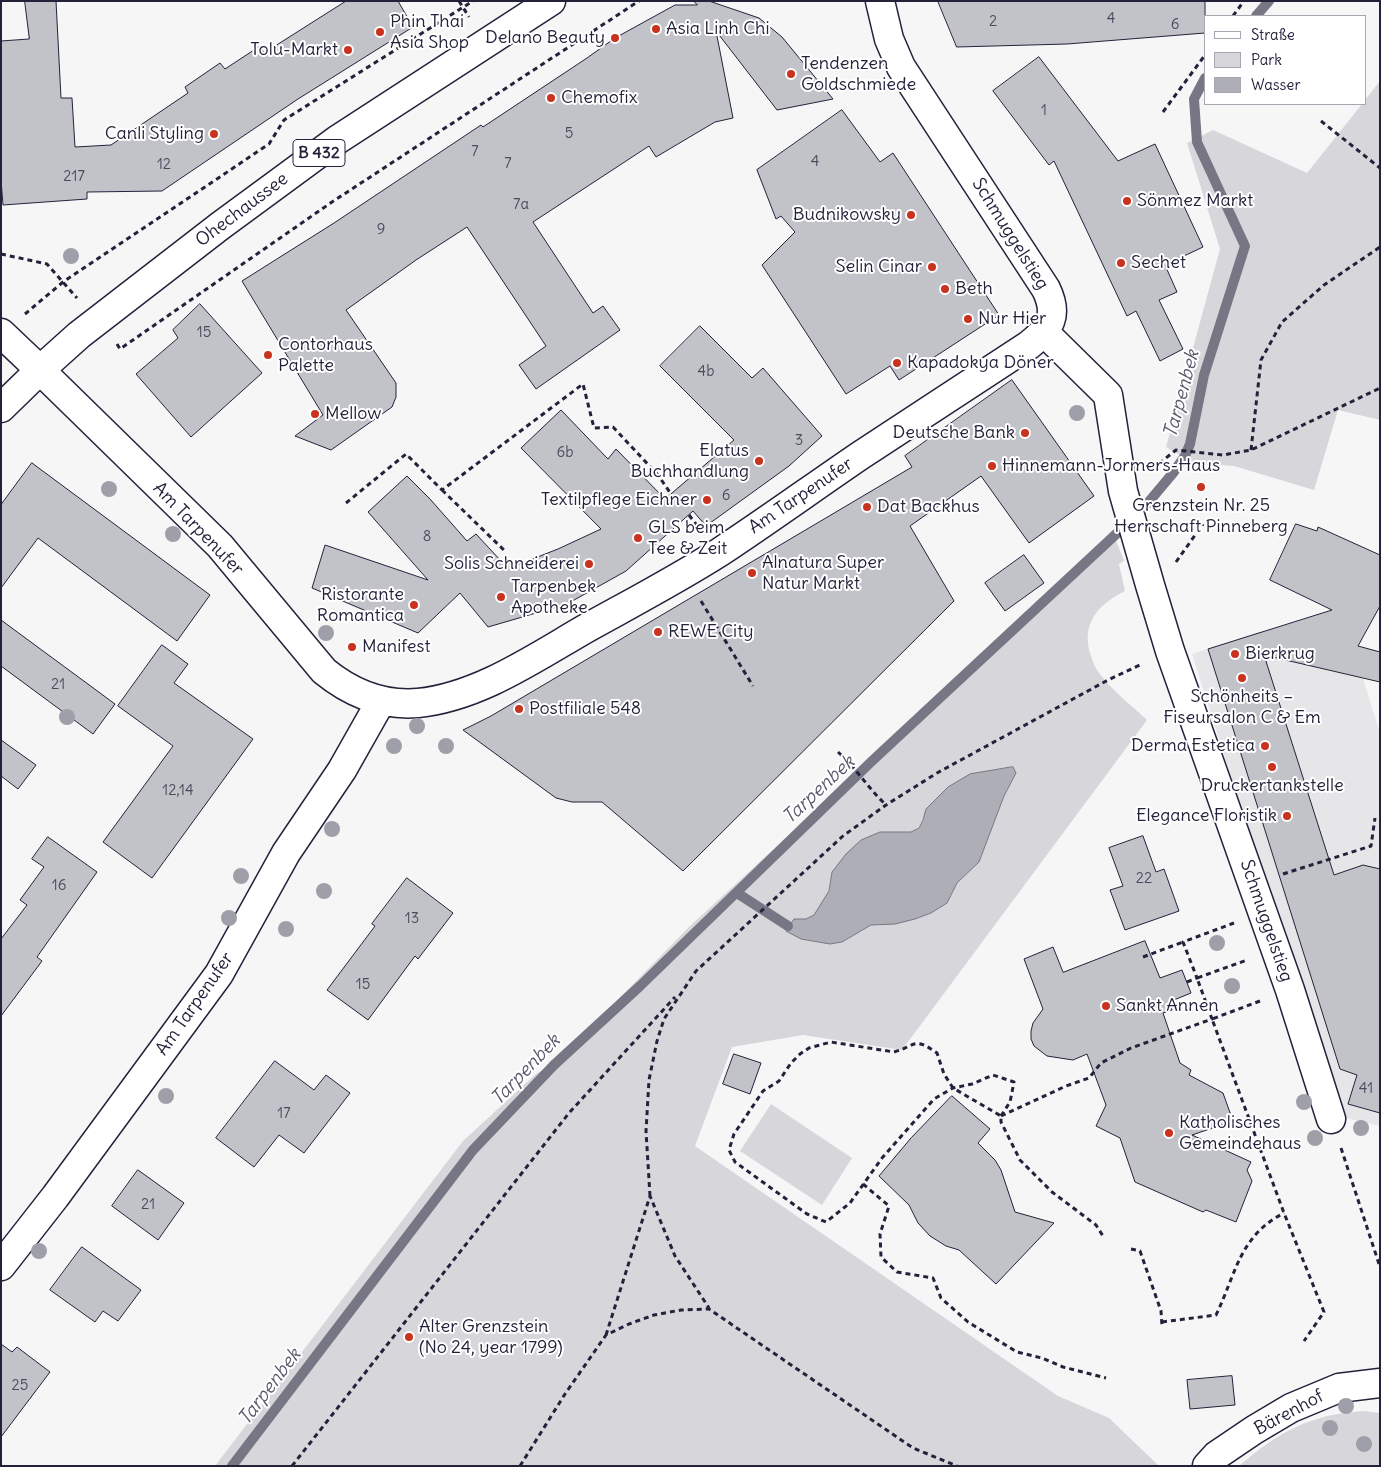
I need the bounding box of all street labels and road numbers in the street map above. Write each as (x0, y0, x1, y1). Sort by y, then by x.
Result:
road number: B 432 (293, 140, 345, 167)
street label: Ohechaussee (192, 168, 292, 252)
street label: Schmuggelstieg (967, 174, 1053, 294)
street label: Am Tarpenufer (745, 453, 857, 539)
street label: Am Tarpenufer (148, 478, 248, 580)
street label: Schmuggelstieg (1235, 857, 1297, 985)
street label: Am Tarpenufer (152, 948, 238, 1060)
street label: Bärenhof (1251, 1386, 1327, 1440)

